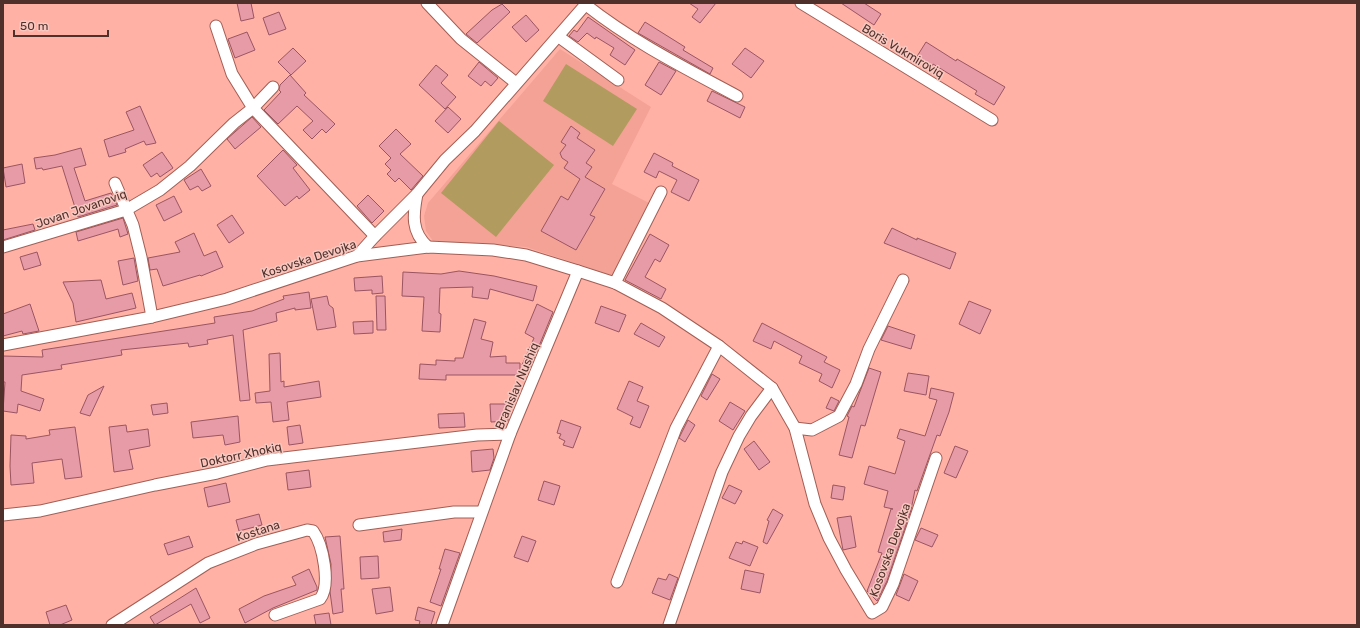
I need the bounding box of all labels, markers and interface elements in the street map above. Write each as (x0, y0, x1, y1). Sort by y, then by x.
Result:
scale bar (14, 12, 108, 38)
text: 50 m (20, 19, 48, 33)
street label: Boris Vukmiroviq (859, 21, 947, 81)
street label: Jovan Jovanoviq (34, 187, 128, 231)
street label: Kosovska Devojka (260, 237, 358, 281)
street label: Branislav Nushiq (492, 340, 542, 432)
street label: Doktorr Xhokiq (199, 440, 283, 470)
street label: Kosovska Devojka (867, 501, 913, 599)
street label: Kostana (234, 517, 282, 545)

